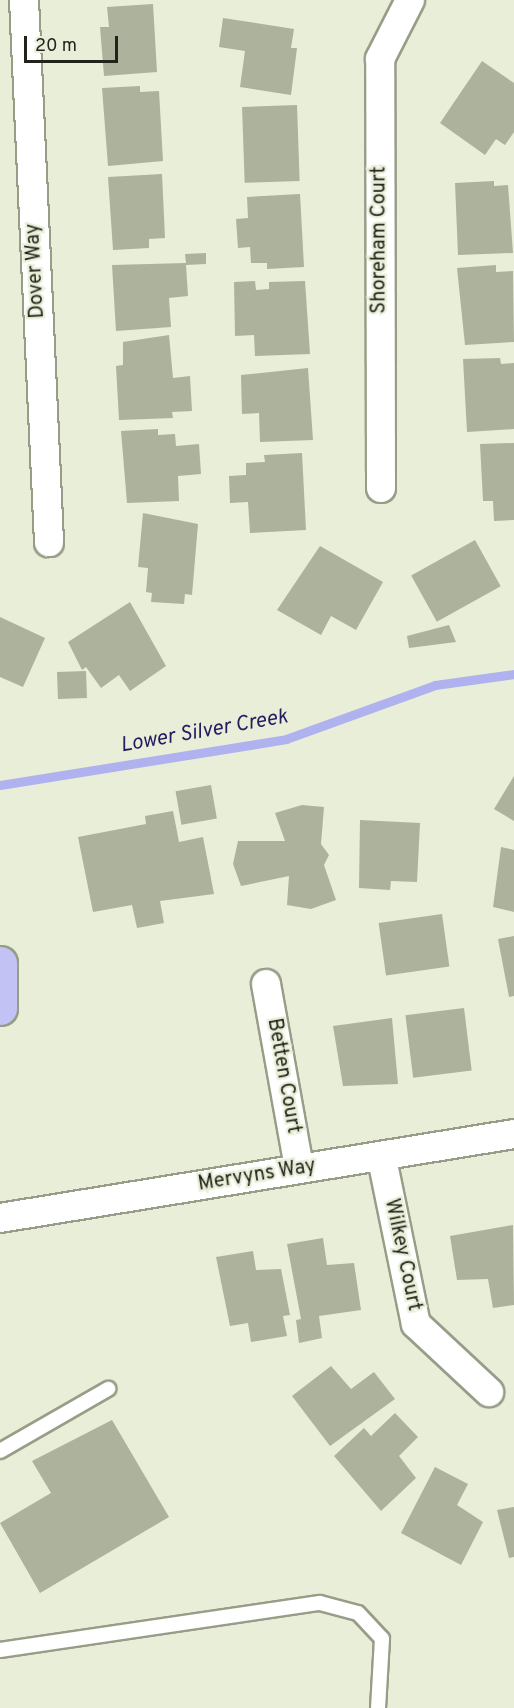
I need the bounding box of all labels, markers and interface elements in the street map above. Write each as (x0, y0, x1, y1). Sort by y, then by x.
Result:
scale bar (27, 24, 122, 62)
text: 20 m (35, 35, 77, 58)
street label: Shoreham Court (368, 166, 392, 314)
street label: Dover Way (22, 223, 50, 319)
water label: Lower Silver Creek (118, 705, 290, 759)
street label: Betten Court (261, 1016, 305, 1136)
street label: Mervyns Way (196, 1155, 318, 1197)
street label: Wilkey Court (378, 1197, 426, 1313)

